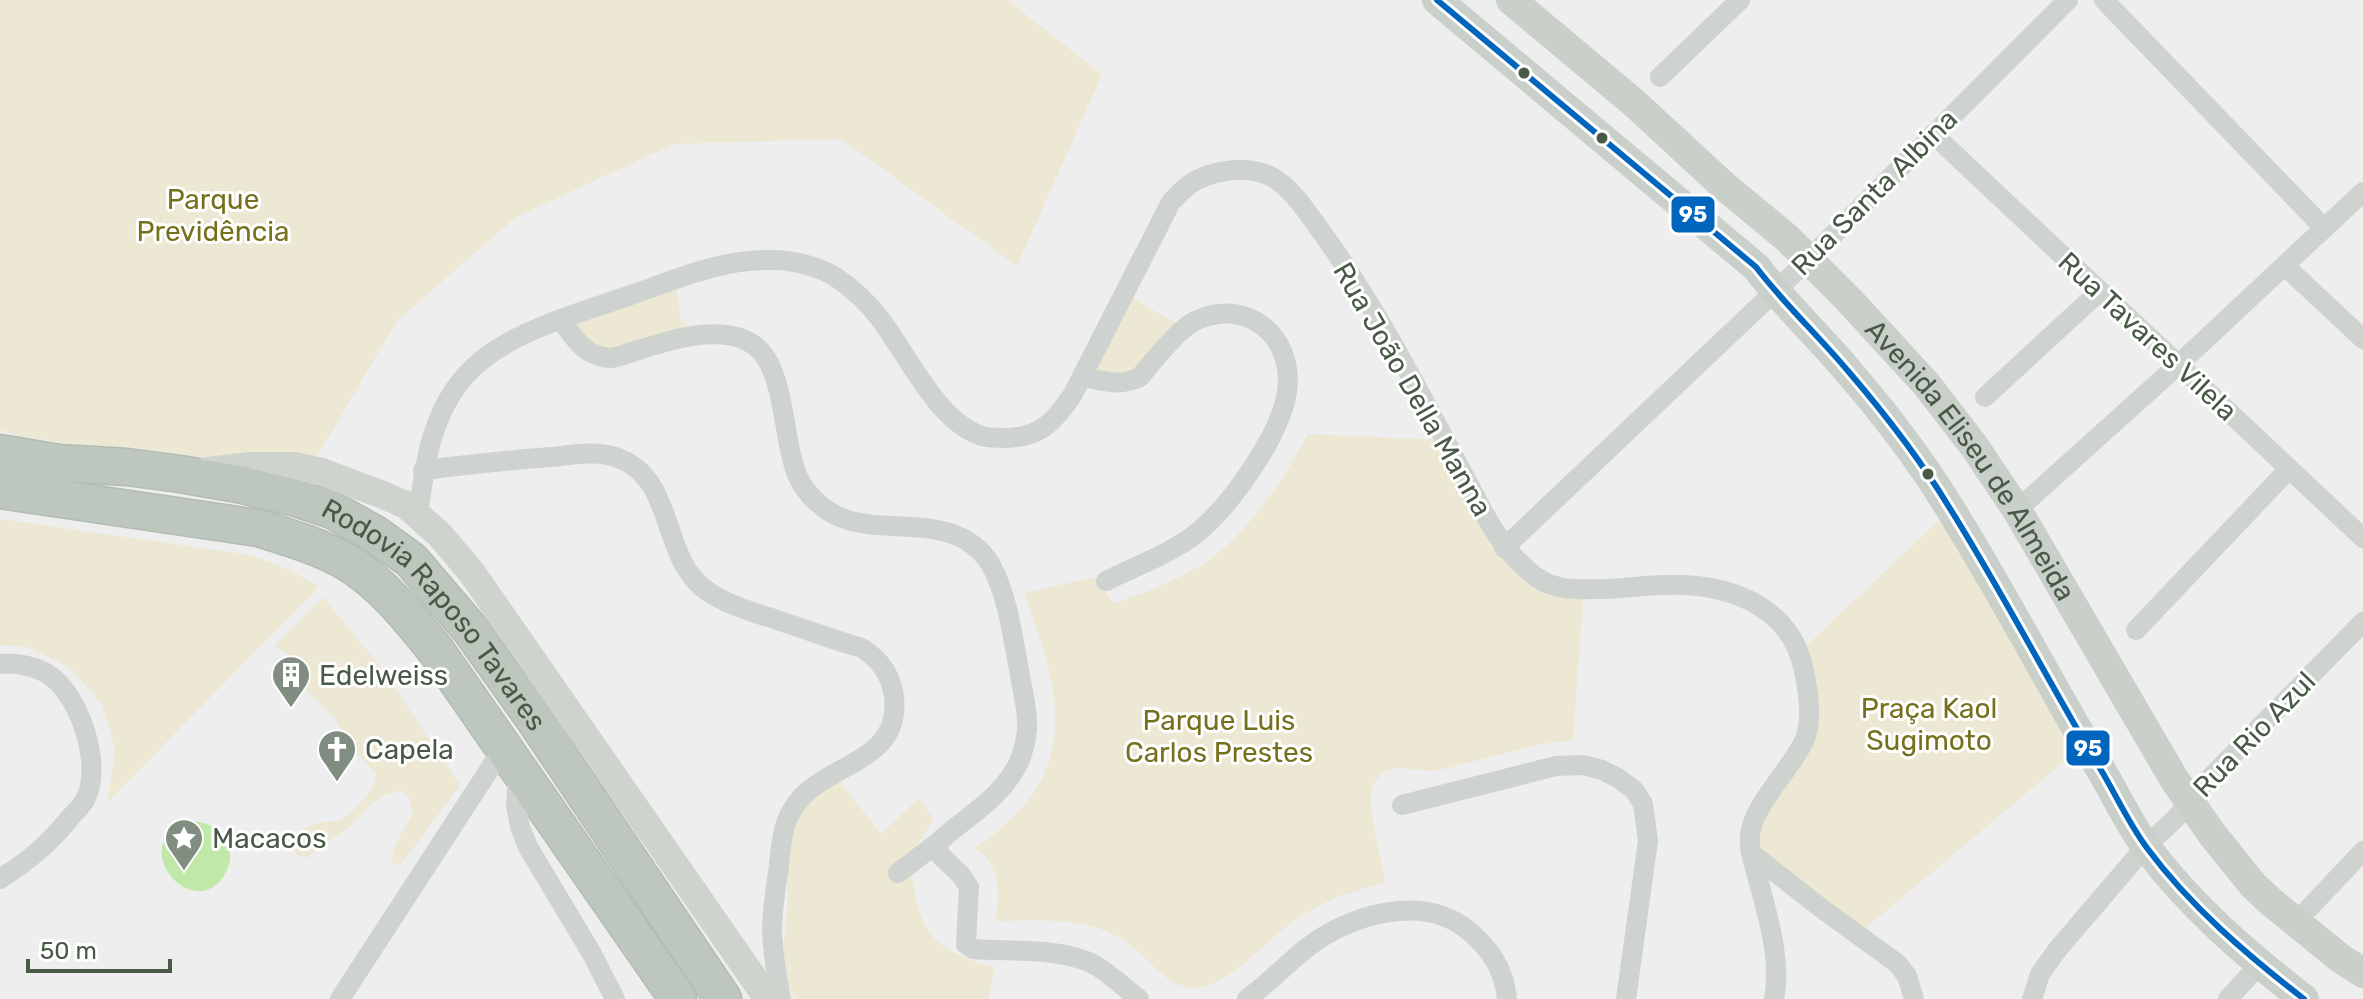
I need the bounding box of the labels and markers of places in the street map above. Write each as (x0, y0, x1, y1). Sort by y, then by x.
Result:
unlabelled marker (1516, 65, 1532, 81)
unlabelled marker (1594, 130, 1610, 146)
unlabelled marker (1920, 466, 1936, 482)
building icon: Edelweiss (270, 654, 312, 709)
place label: Edelweiss (319, 659, 448, 692)
church icon: Capela (316, 728, 358, 783)
place label: Capela (365, 733, 454, 766)
place icon: Macacos (163, 817, 205, 872)
place label: Macacos (212, 822, 326, 855)

